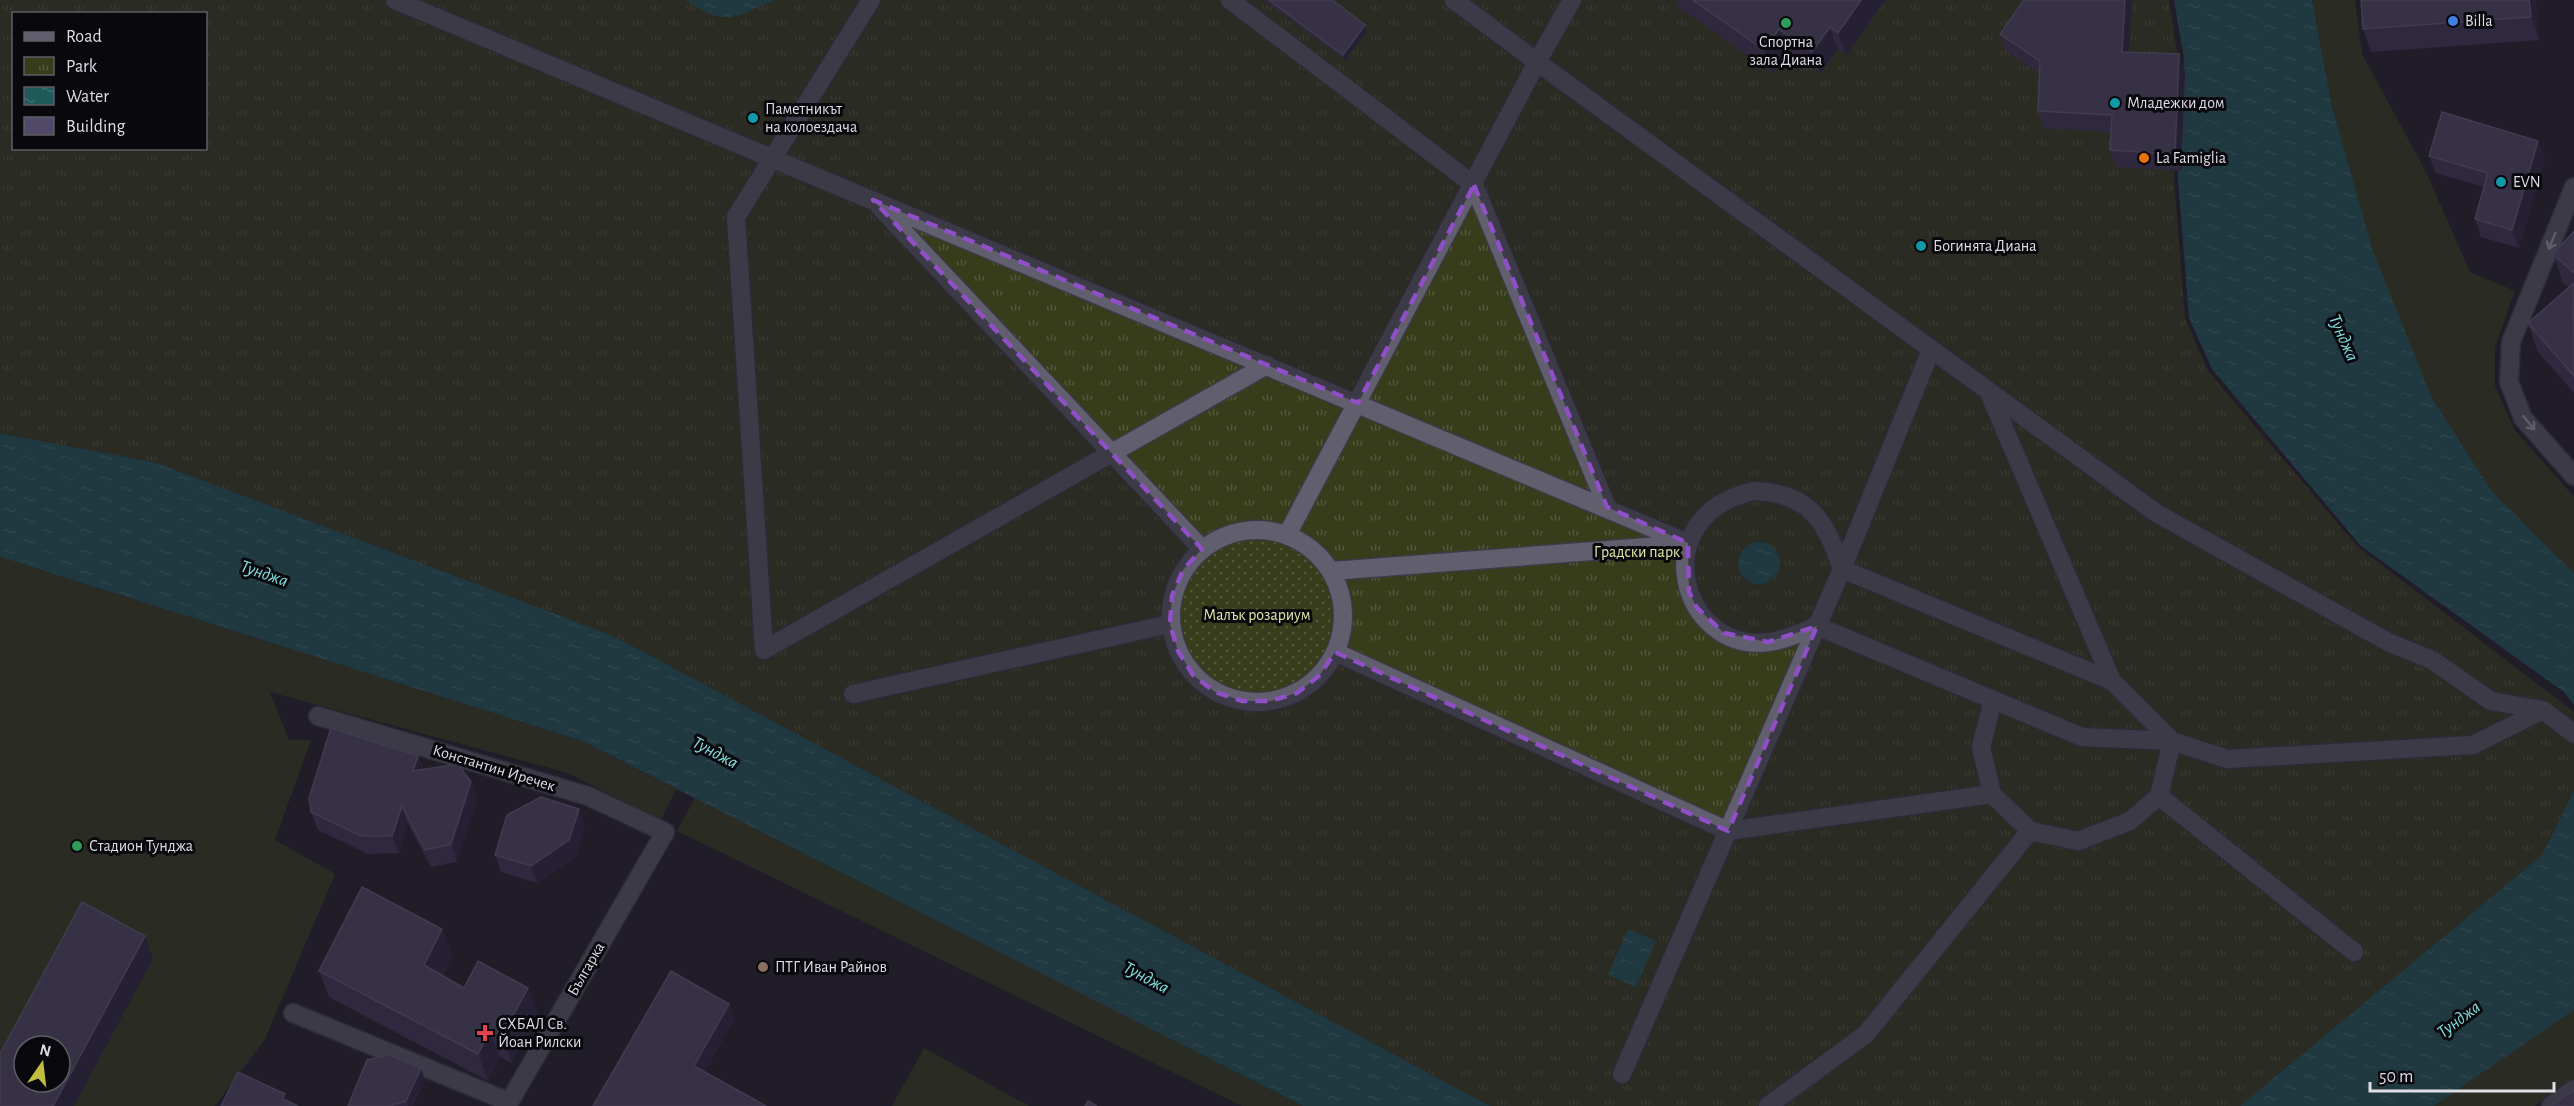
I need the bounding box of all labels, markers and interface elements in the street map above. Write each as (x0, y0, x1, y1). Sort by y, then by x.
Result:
legend (12, 12, 207, 150)
place label: Billa (2465, 13, 2493, 29)
marker: Billa (2446, 14, 2460, 28)
marker: Спортна зала Диана (1779, 16, 1793, 30)
text: Road (66, 28, 102, 46)
place label: Спортна зала Диана (1750, 34, 1822, 68)
text: Park (66, 58, 98, 76)
text: Water (66, 88, 109, 106)
place label: Младежки дом (2127, 95, 2225, 111)
marker: Младежки дом (2108, 96, 2122, 110)
place label: Паметникът на колоездача (765, 101, 857, 135)
marker: Паметникът на колоездача (746, 111, 760, 125)
text: Building (66, 118, 126, 136)
place label: La Famiglia (2156, 150, 2226, 166)
marker: La Famiglia (2137, 151, 2151, 165)
place label: EVN (2513, 174, 2541, 190)
marker: EVN (2494, 175, 2508, 189)
one-way arrow (2546, 231, 2557, 250)
place label: Богинята Диана (1933, 238, 2037, 254)
marker: Богинята Диана (1914, 239, 1928, 253)
water label: Тунджа (2325, 312, 2361, 364)
one-way arrow (2522, 415, 2535, 431)
park label: Градски парк (1594, 544, 1681, 560)
water label: Тунджа (238, 558, 290, 590)
park label: Малък розариум (1203, 607, 1311, 624)
water label: Тунджа (689, 734, 741, 772)
street label: Константин Иречек (431, 742, 558, 794)
place label: Стадион Тунджа (89, 838, 193, 855)
marker: Стадион Тунджа (70, 839, 84, 853)
street label: Българка (564, 940, 608, 998)
place label: ПТГ Иван Райнов (775, 959, 887, 975)
water label: Тунджа (1120, 959, 1172, 997)
marker: ПТГ Иван Райнов (756, 960, 770, 974)
water label: Тунджа (2434, 998, 2484, 1042)
place label: СХБАЛ Св. Йоан Рилски (498, 1016, 582, 1050)
marker: СХБАЛ Св. Йоан Рилски (476, 1024, 494, 1042)
north arrow (12, 1034, 72, 1094)
text: N (38, 1041, 53, 1060)
scale bar (2370, 1055, 2554, 1093)
text: 50 m (2379, 1068, 2413, 1086)

